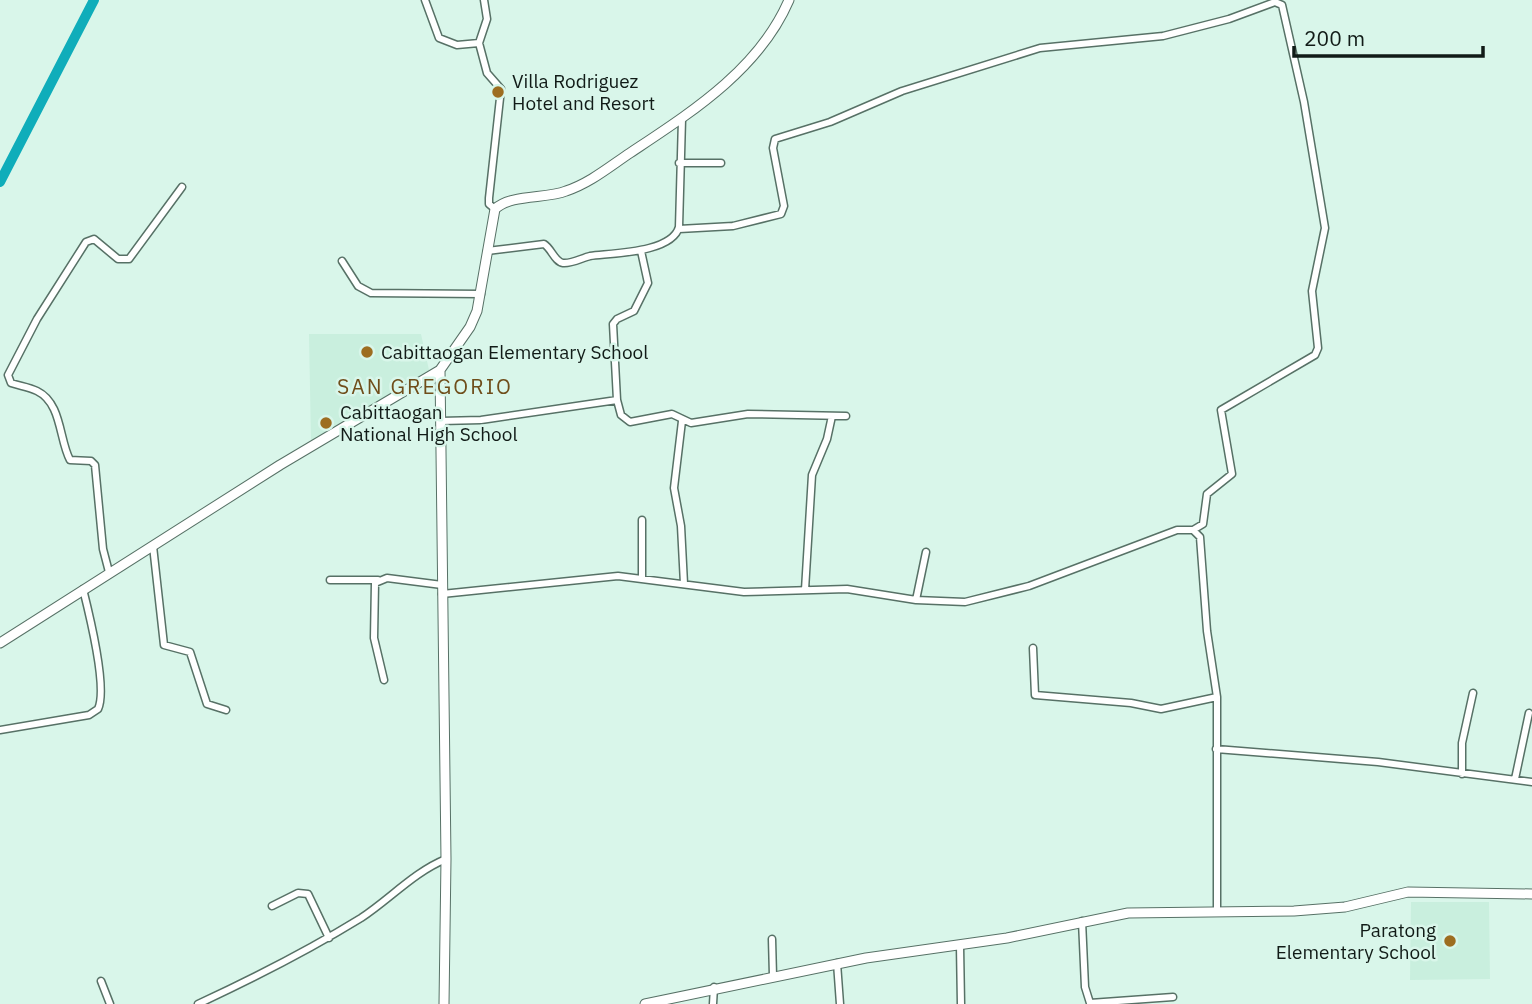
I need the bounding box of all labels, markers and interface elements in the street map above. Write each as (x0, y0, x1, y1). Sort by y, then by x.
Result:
scale bar (1294, 14, 1483, 58)
text: 200 m (1304, 24, 1365, 52)
place label: Villa Rodriguez Hotel and Resort (512, 69, 655, 115)
marker: Villa Rodriguez Hotel and Resort (490, 84, 506, 100)
place label: Cabittaogan Elementary School (381, 340, 648, 364)
marker: Cabittaogan Elementary School (359, 344, 375, 360)
district label: SAN GREGORIO (337, 372, 513, 400)
place label: Cabittaogan National High School (340, 400, 518, 446)
marker: Cabittaogan National High School (318, 415, 334, 431)
place label: Paratong Elementary School (1276, 918, 1436, 964)
marker: Paratong Elementary School (1442, 933, 1458, 949)

